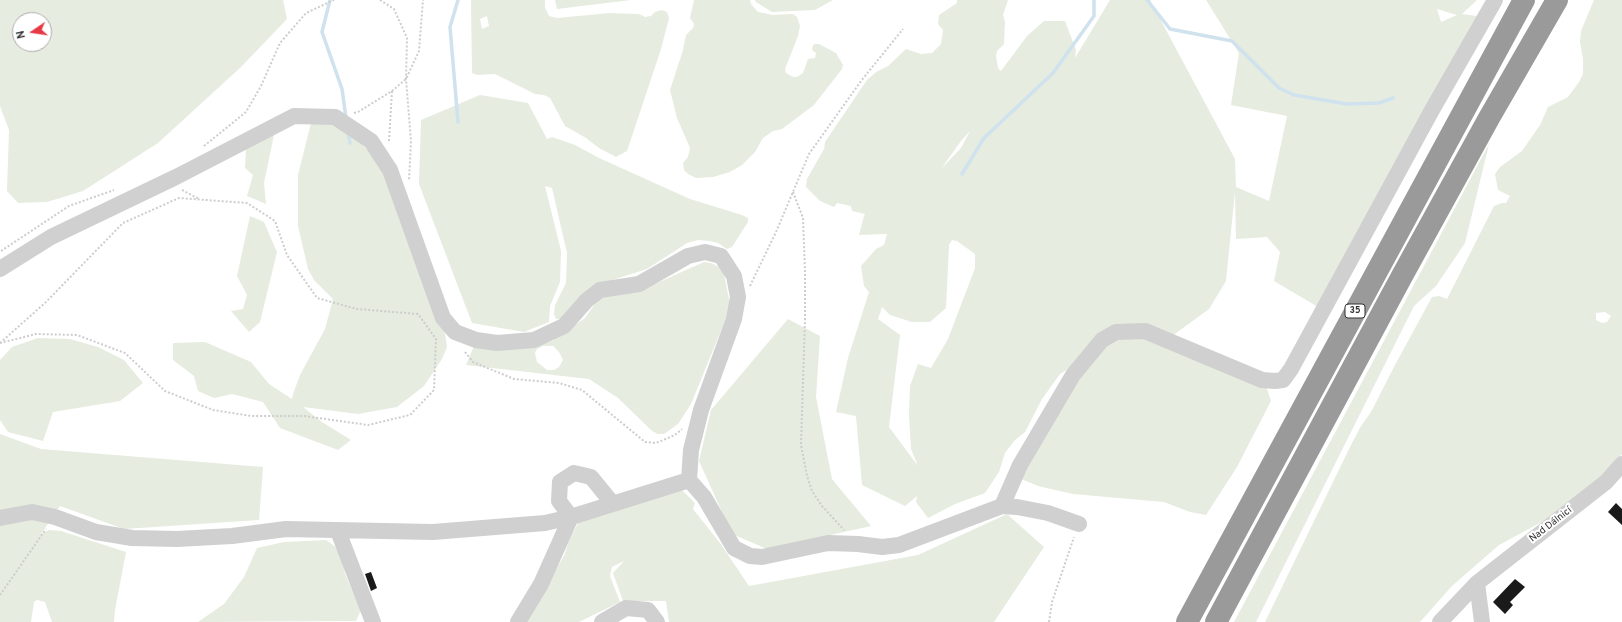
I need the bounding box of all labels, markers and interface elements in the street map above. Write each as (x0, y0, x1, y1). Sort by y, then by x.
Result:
north arrow (12, 12, 52, 52)
text: N (14, 29, 29, 40)
road number: 35 (1345, 304, 1365, 318)
street label: Nad Dálnicí (1527, 505, 1575, 545)

